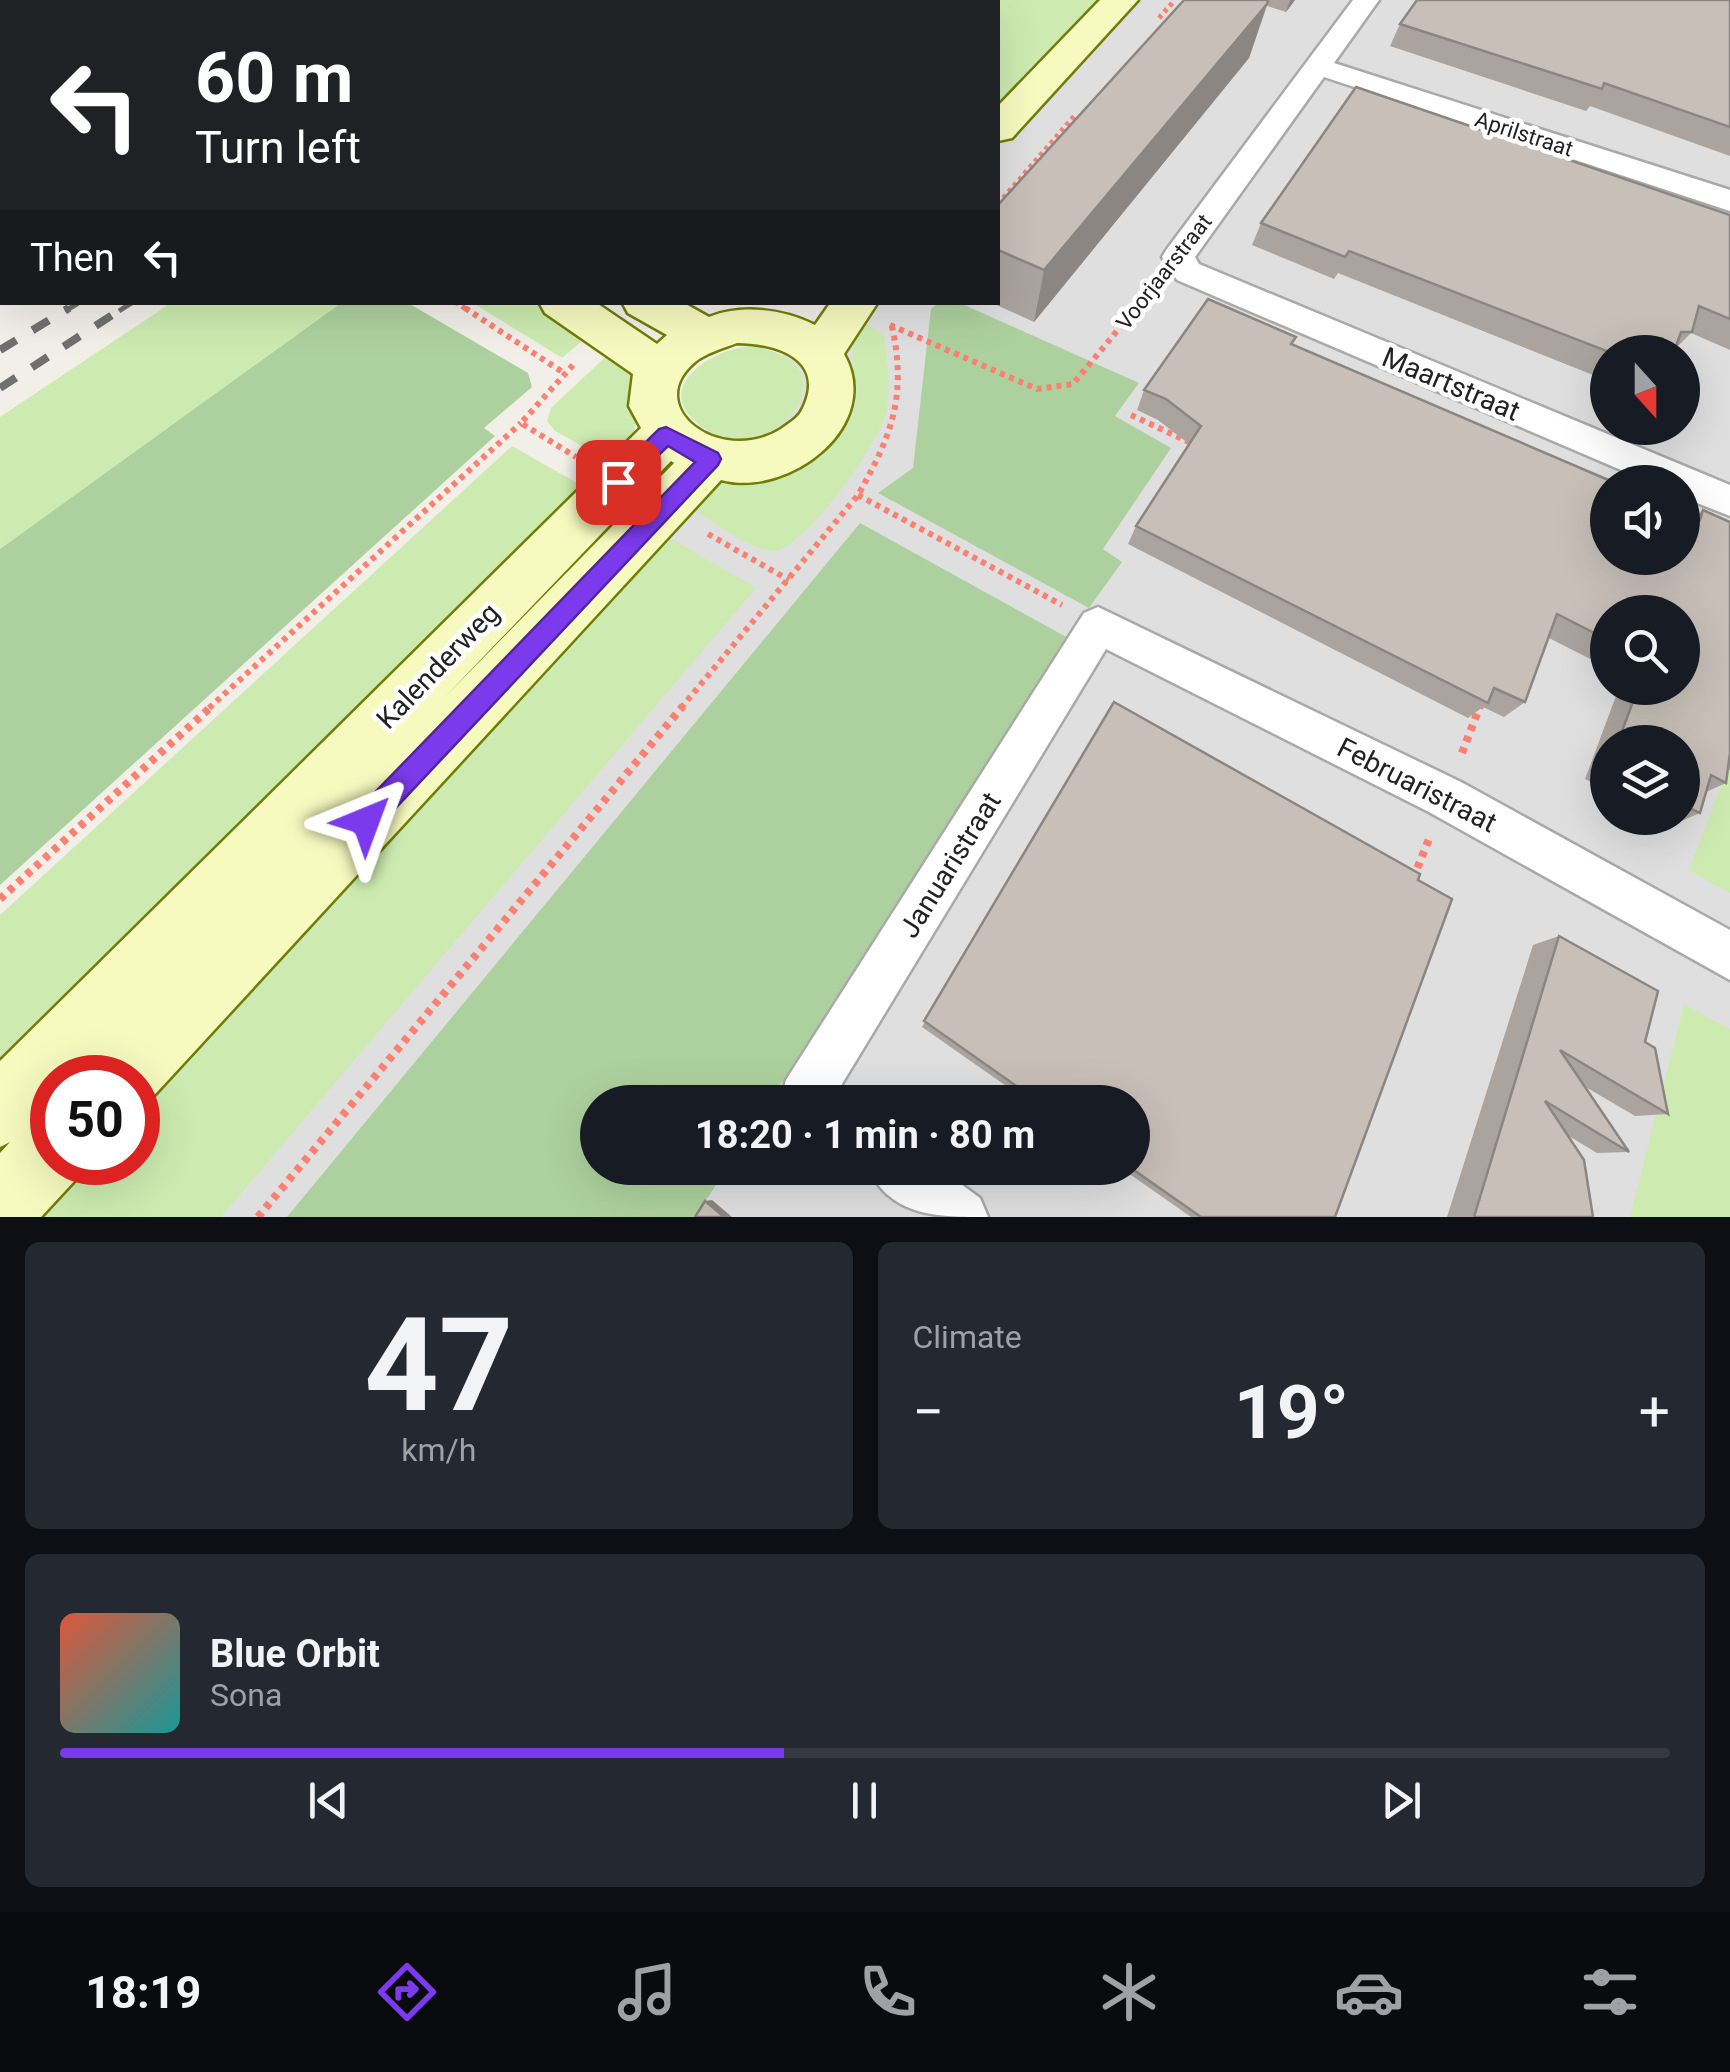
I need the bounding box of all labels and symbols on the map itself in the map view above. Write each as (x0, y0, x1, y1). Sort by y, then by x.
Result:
street label: Aprilstraat (1472, 106, 1576, 162)
street label: Voorjaarstraat (1111, 209, 1217, 335)
north arrow (1590, 335, 1700, 445)
street label: Maartstraat (1377, 340, 1525, 428)
pin (576, 440, 661, 525)
street label: Kalenderweg (370, 596, 506, 736)
street label: Februaristraat (1332, 731, 1502, 839)
position arrow (314, 769, 418, 873)
street label: Januaristraat (892, 786, 1008, 944)
speed limit sign: 50 (30, 1055, 160, 1185)

